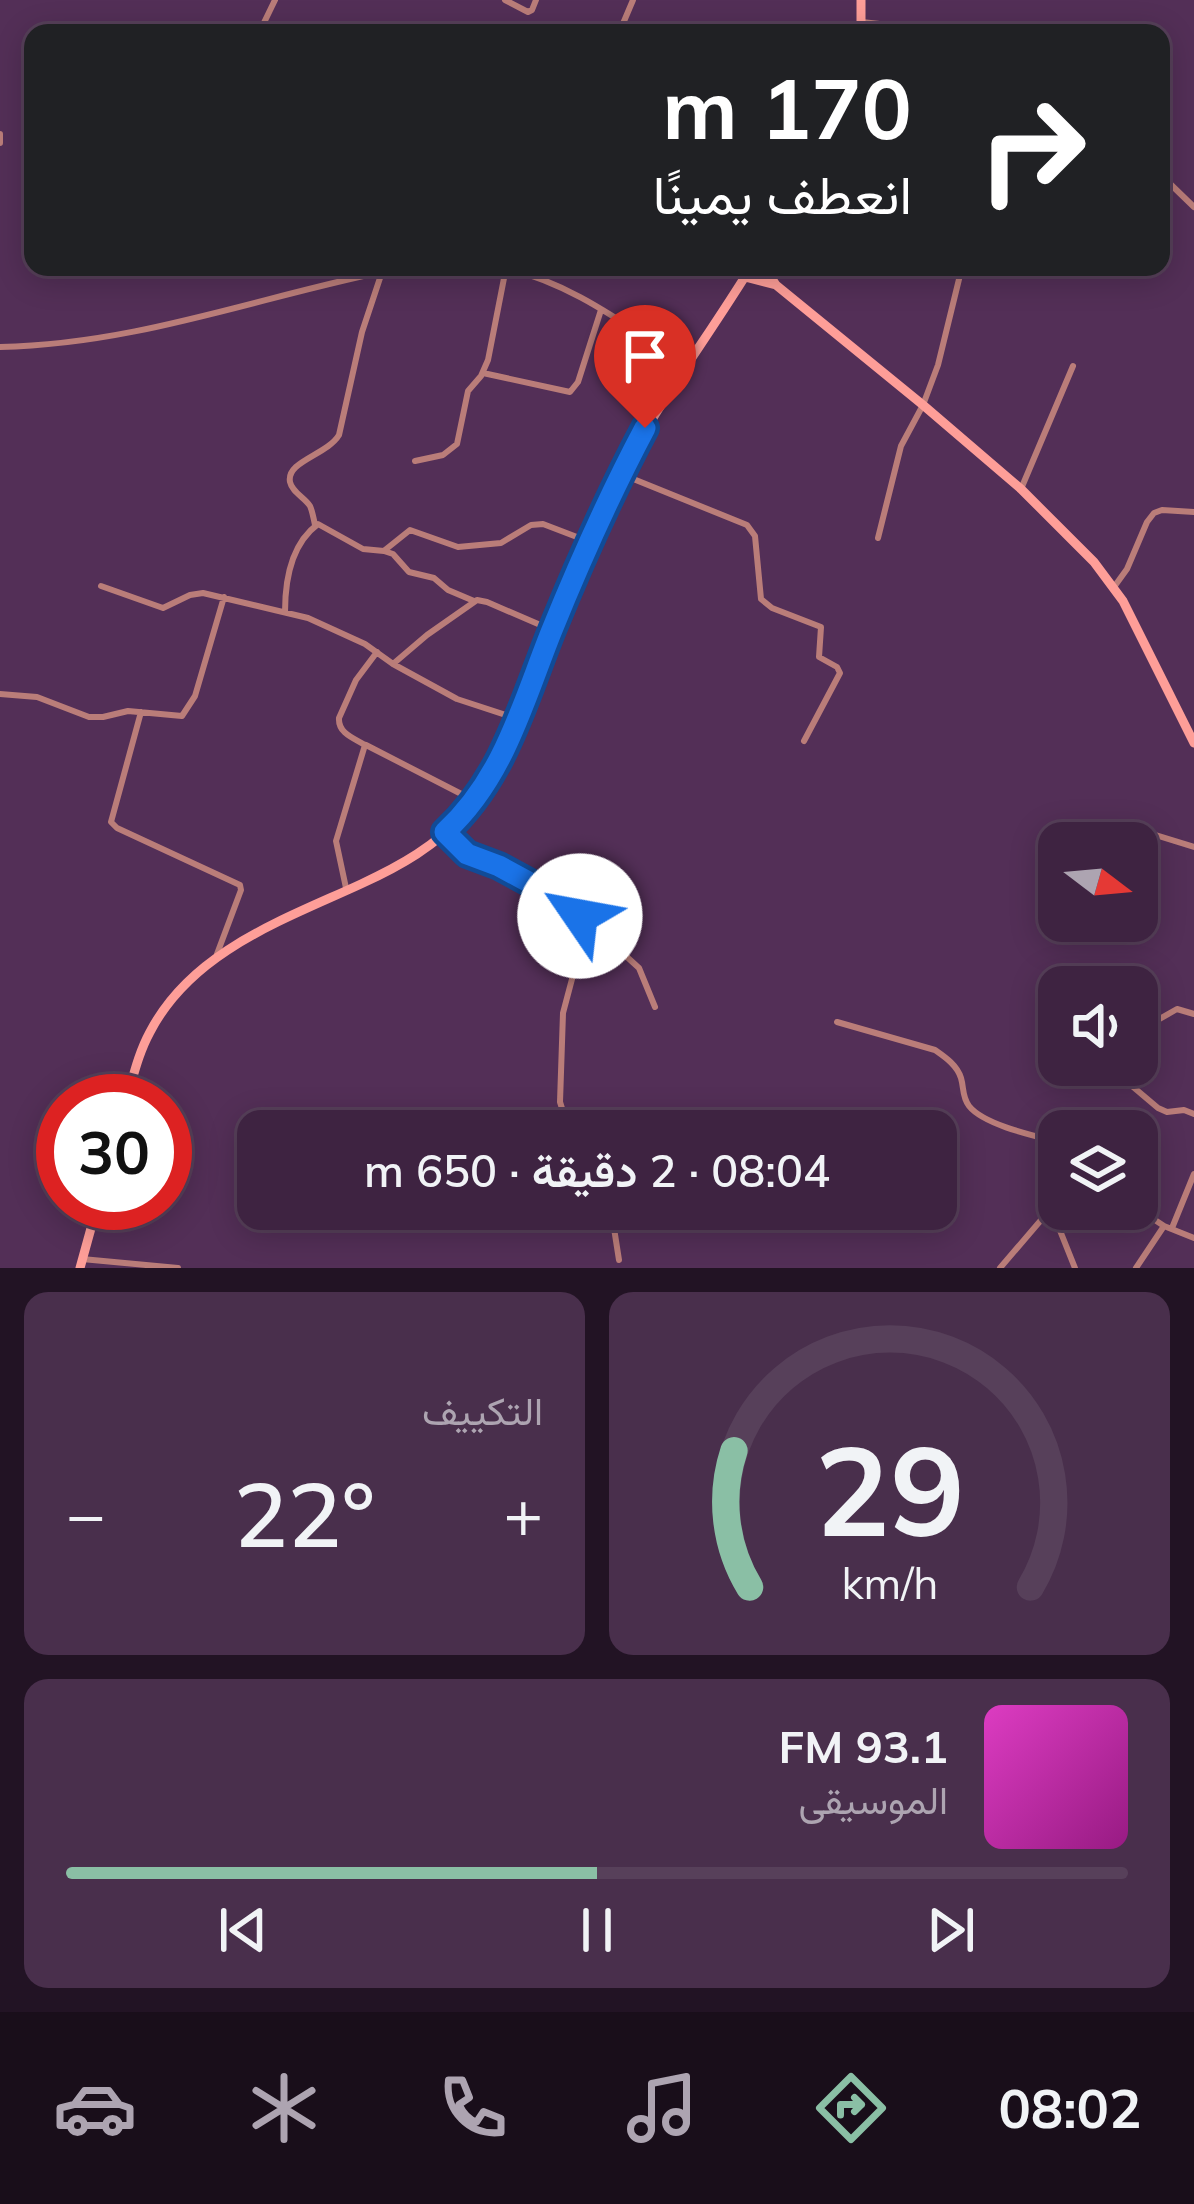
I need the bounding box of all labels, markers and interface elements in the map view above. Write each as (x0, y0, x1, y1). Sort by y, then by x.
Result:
text: 170 m (662, 55, 912, 160)
icon: right (954, 72, 1110, 228)
text: انعطف يمينًا (653, 160, 912, 228)
pin (594, 305, 696, 428)
icon: arrive (612, 323, 678, 389)
north arrow (1038, 822, 1158, 942)
map controls (1038, 822, 1158, 1230)
position arrow (517, 853, 643, 979)
button: sound (1038, 966, 1158, 1086)
speed limit sign: 30 (36, 1074, 192, 1230)
button: layers (1038, 1110, 1158, 1230)
text: 08:04 · 2 دقيقة · 650 m (364, 1142, 830, 1198)
text: التكييف (422, 1386, 543, 1435)
text: 29 (815, 1411, 964, 1567)
text: 22° (234, 1457, 375, 1570)
text: − (66, 1472, 106, 1555)
text: + (503, 1472, 543, 1555)
text: km/h (841, 1555, 938, 1609)
text: 93.1 FM (779, 1718, 948, 1774)
text: الموسيقى (798, 1775, 948, 1824)
icon: previous (210, 1897, 276, 1963)
icon: pause (564, 1897, 630, 1963)
icon: next (918, 1897, 984, 1963)
icon: car (53, 2066, 137, 2150)
icon: climate (242, 2066, 326, 2150)
icon: phone (431, 2066, 515, 2150)
icon: music (620, 2066, 704, 2150)
icon: directions (809, 2066, 893, 2150)
text: 08:02 (998, 2074, 1141, 2142)

